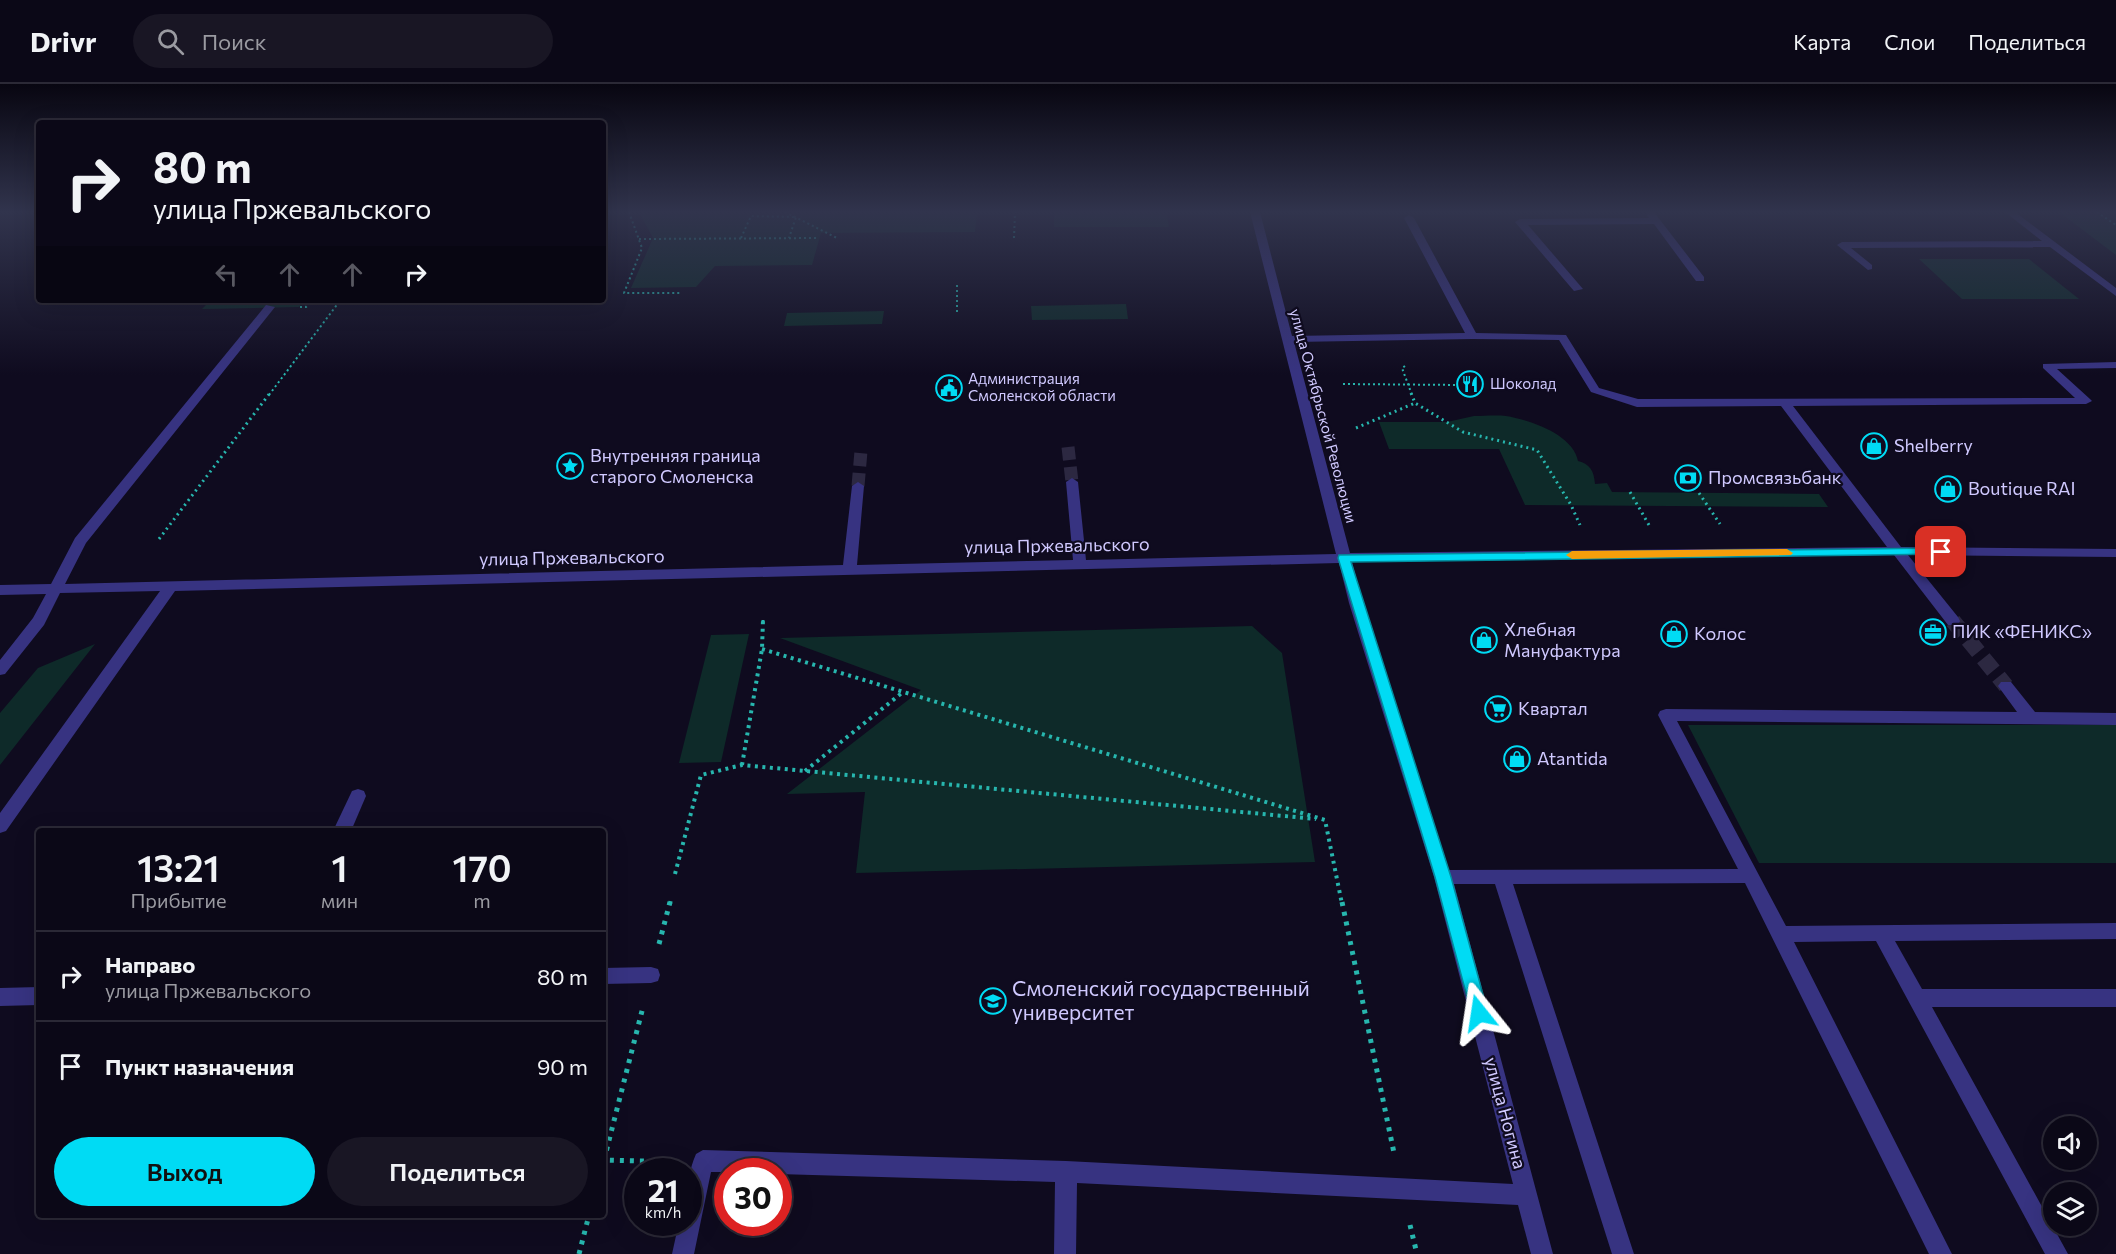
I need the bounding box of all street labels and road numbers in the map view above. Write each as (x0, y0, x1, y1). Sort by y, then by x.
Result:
street label: улица Октябрьской Революции (1287, 307, 1361, 525)
street label: улица Пржевальского (964, 532, 1150, 558)
street label: улица Пржевальского (479, 544, 665, 570)
street label: улица Ногина (1480, 1054, 1531, 1171)

